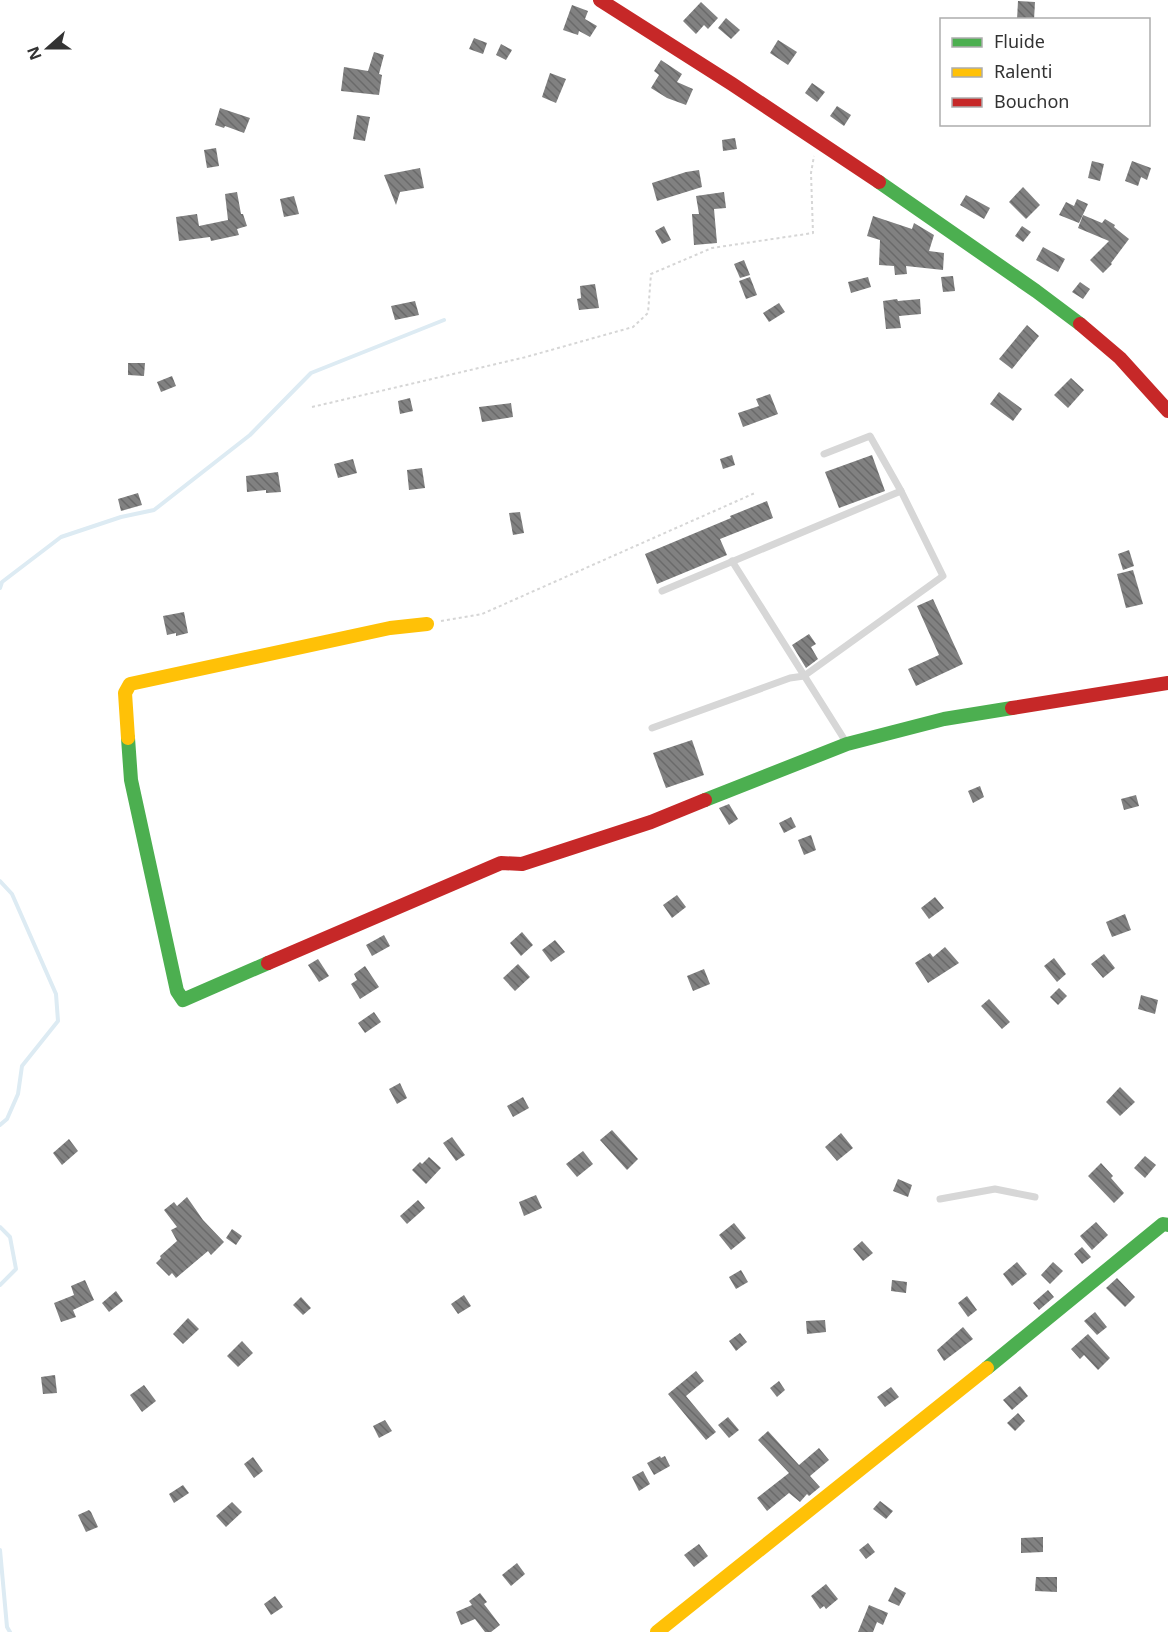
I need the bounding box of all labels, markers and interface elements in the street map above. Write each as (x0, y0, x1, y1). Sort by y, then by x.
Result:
north arrow (18, 18, 78, 78)
legend (940, 18, 1150, 126)
text: Fluide (994, 29, 1045, 53)
text: N (21, 43, 47, 63)
text: Ralenti (994, 59, 1052, 83)
text: Bouchon (994, 89, 1070, 113)

